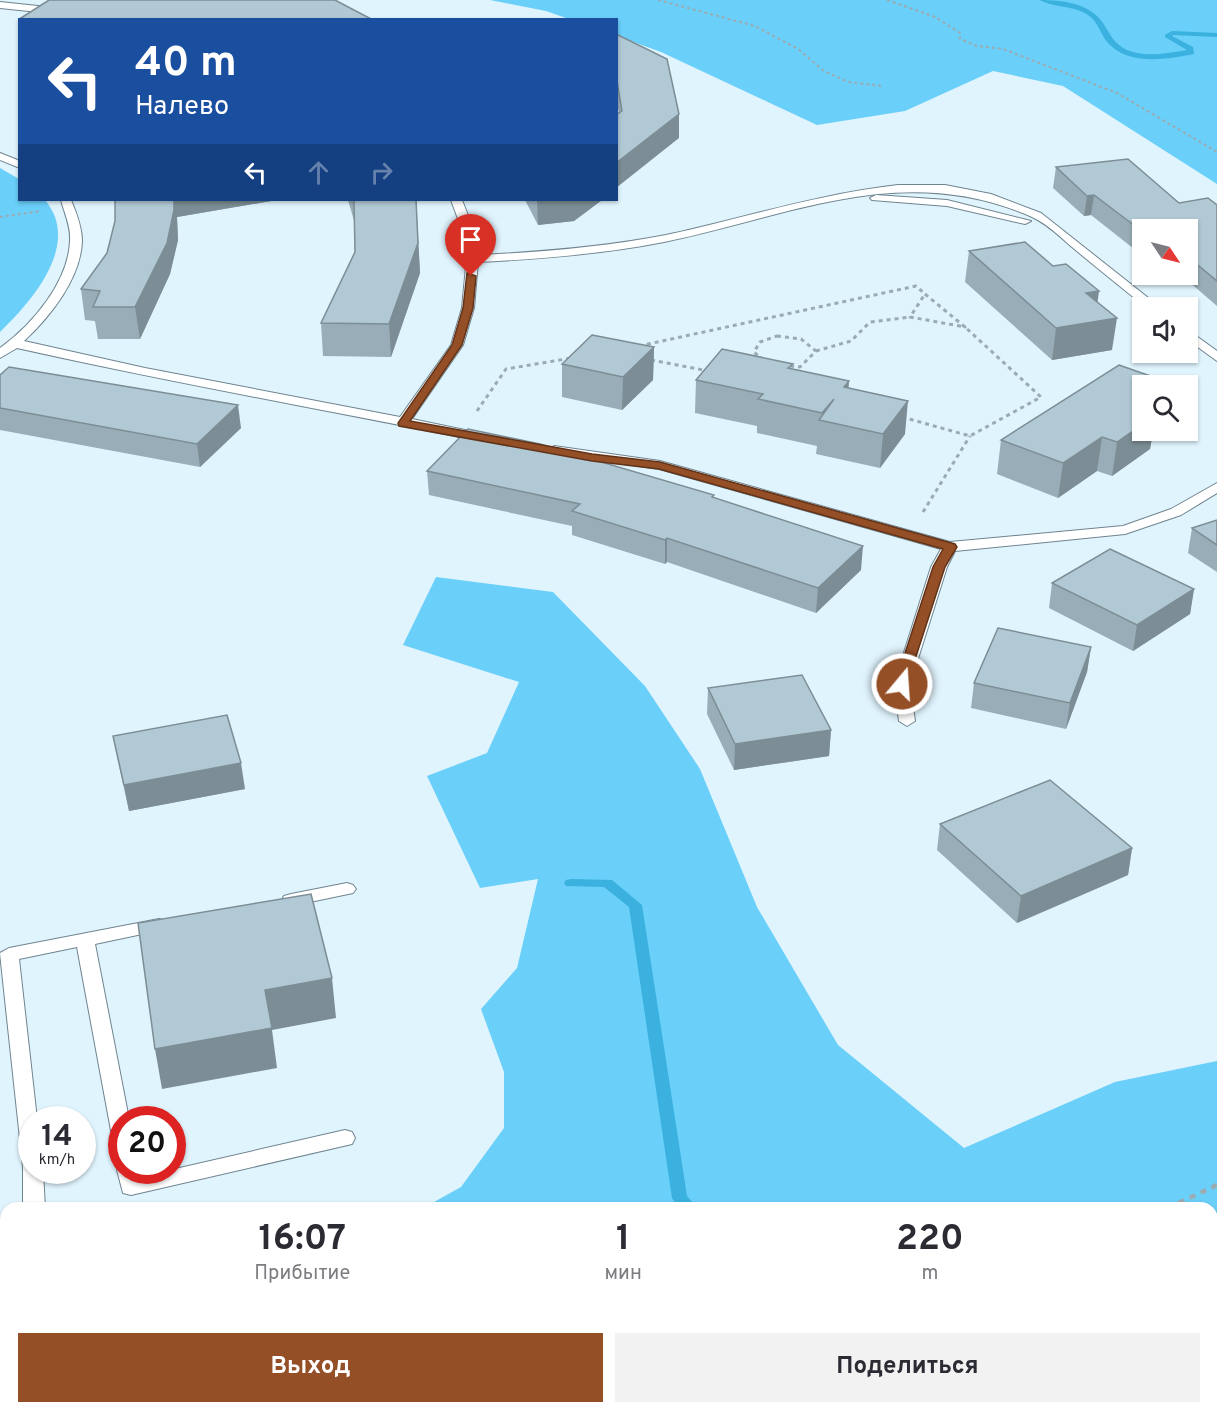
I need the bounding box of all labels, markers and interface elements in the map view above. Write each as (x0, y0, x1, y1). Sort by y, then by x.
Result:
text: 40 m (135, 38, 237, 91)
icon: left (36, 42, 114, 120)
text: Налево (135, 90, 229, 124)
icon: left (239, 156, 272, 189)
icon: ahead (302, 156, 335, 189)
icon: right (365, 156, 398, 189)
pin (445, 214, 496, 276)
north arrow (1132, 219, 1198, 285)
map controls (1132, 219, 1198, 441)
icon: arrive (454, 223, 487, 256)
button: sound (1132, 297, 1198, 363)
button: search (1132, 375, 1198, 441)
position arrow (870, 652, 934, 716)
speed limit sign: 20 (108, 1106, 186, 1184)
text: 14 (41, 1119, 73, 1156)
text: km/h (39, 1151, 75, 1170)
text: 16:07 (258, 1217, 346, 1263)
text: 1 (616, 1217, 630, 1263)
text: 220 (896, 1217, 964, 1263)
text: Прибытие (254, 1261, 350, 1287)
text: мин (604, 1261, 642, 1287)
text: m (921, 1261, 938, 1287)
button: Выход (18, 1333, 603, 1402)
button: Поделиться (615, 1333, 1200, 1402)

